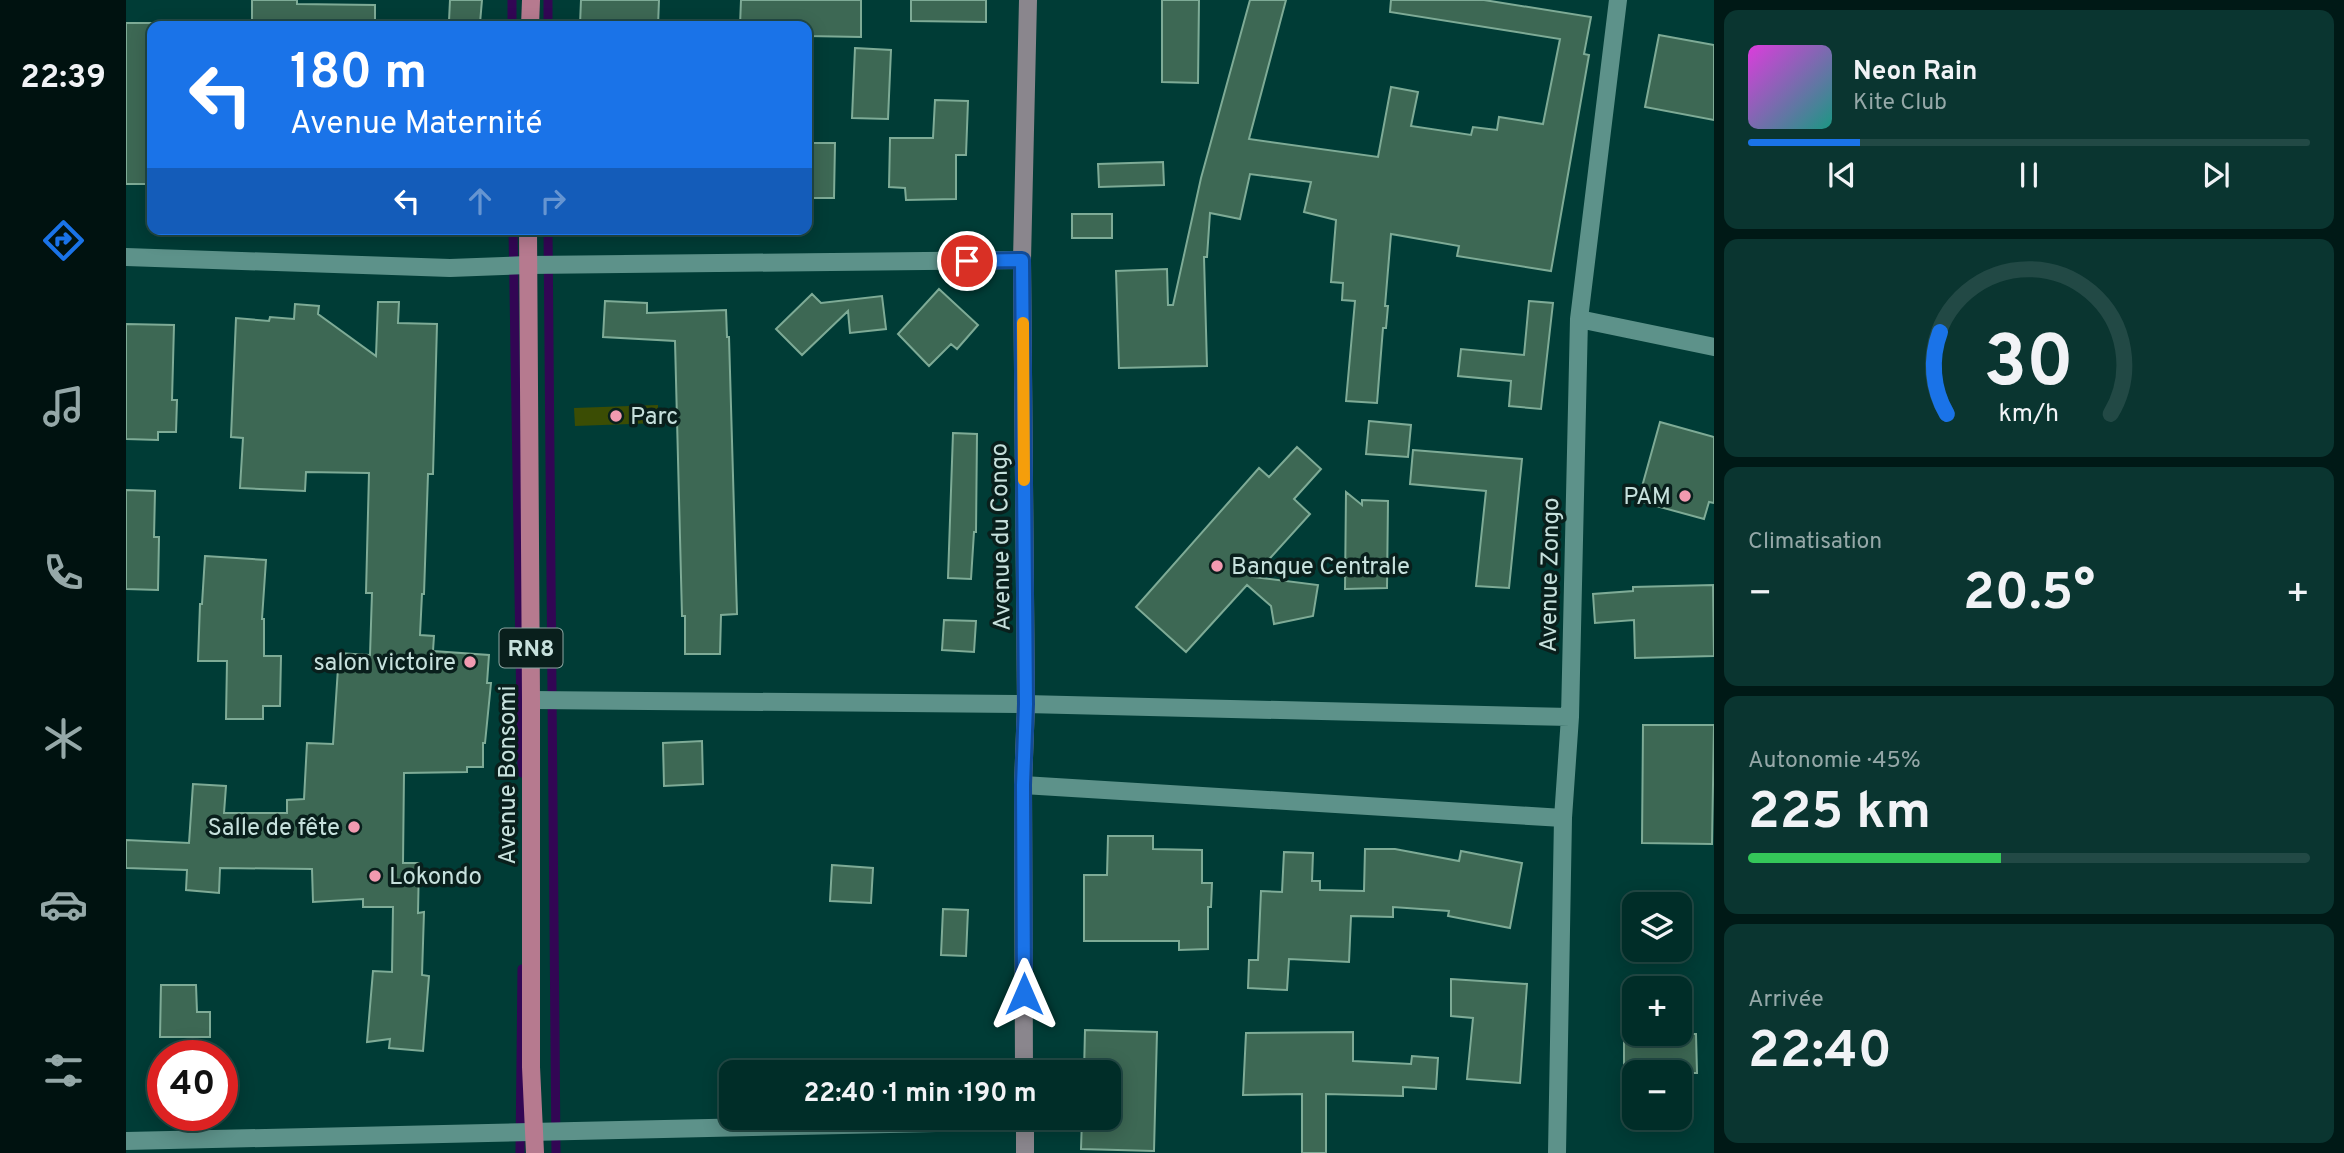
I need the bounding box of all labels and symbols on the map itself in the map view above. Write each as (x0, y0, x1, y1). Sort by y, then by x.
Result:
pin (937, 231, 997, 291)
place label: Parc (630, 403, 678, 433)
marker: Parc (608, 408, 624, 424)
street label: Avenue du Congo (985, 443, 1019, 631)
place label: PAM (1623, 483, 1671, 513)
marker: PAM (1677, 488, 1693, 504)
street label: Avenue Zongo (1535, 497, 1567, 653)
place label: Banque Centrale (1231, 553, 1410, 583)
marker: Banque Centrale (1209, 558, 1225, 574)
road number: RN8 (500, 628, 562, 668)
place label: salon victoire (314, 649, 456, 679)
marker: salon victoire (462, 654, 478, 670)
street label: Avenue Bonsomi (494, 685, 524, 865)
place label: Salle de fête (207, 814, 340, 844)
marker: Salle de fête (346, 819, 362, 835)
place label: Lokondo (389, 863, 482, 893)
marker: Lokondo (367, 868, 383, 884)
position arrow (987, 957, 1061, 1031)
speed limit sign: 40 (147, 1040, 238, 1131)

